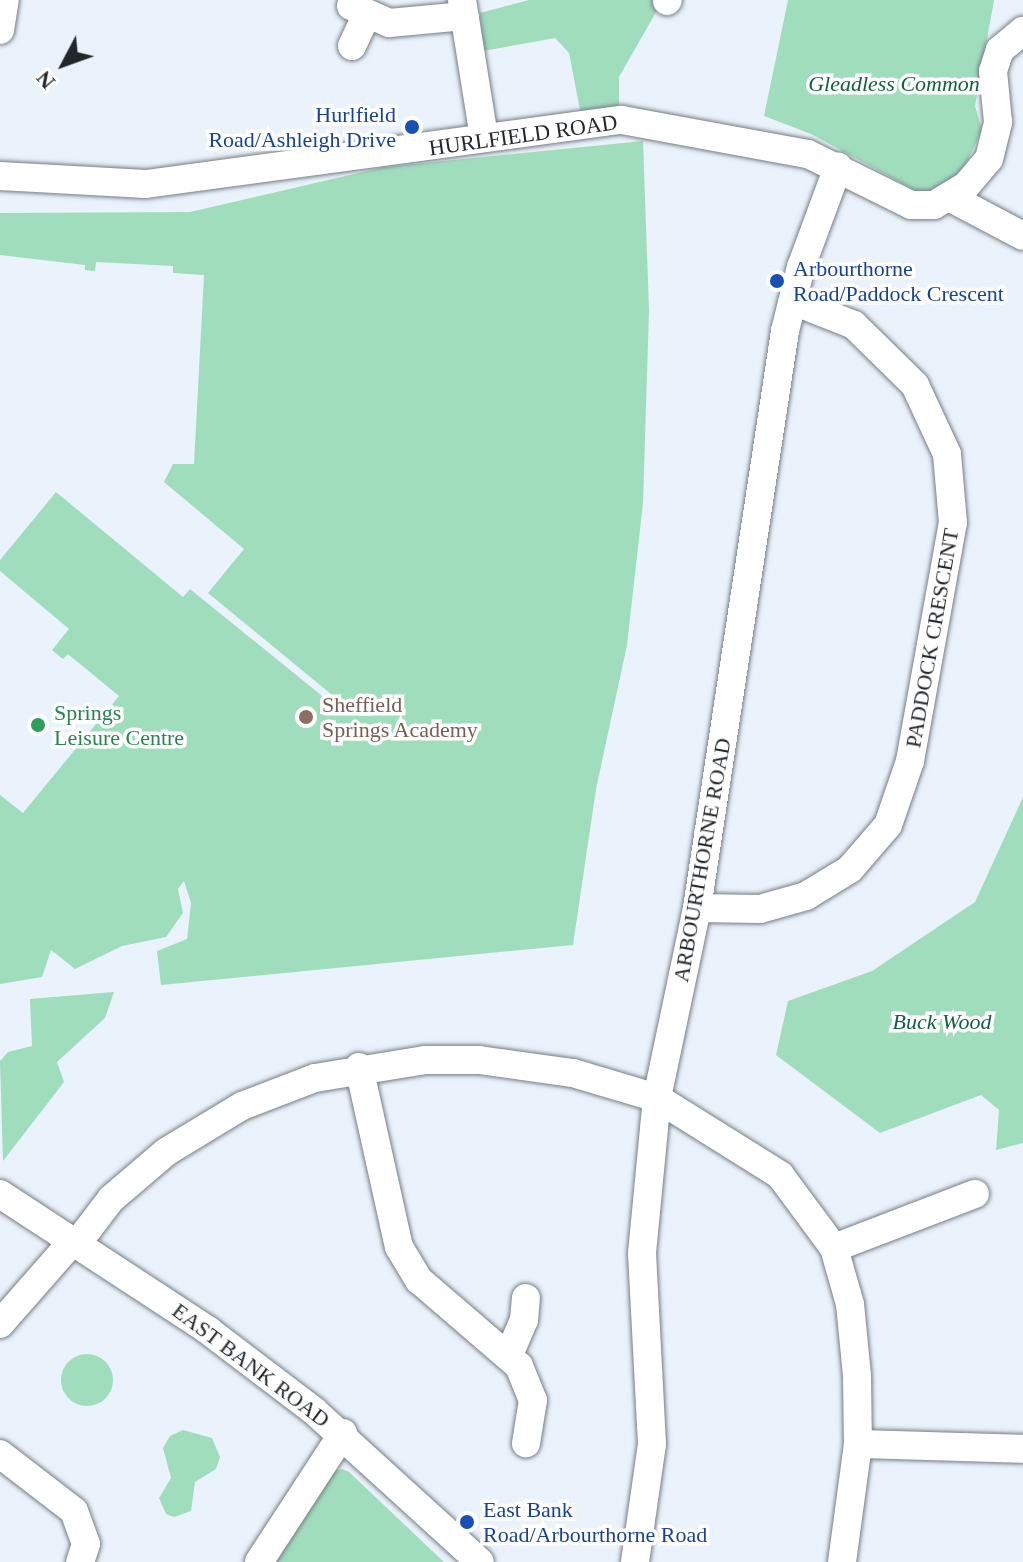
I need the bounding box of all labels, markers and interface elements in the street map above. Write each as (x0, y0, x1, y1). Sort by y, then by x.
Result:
north arrow (24, 24, 104, 104)
text: N (31, 66, 60, 94)
park label: Gleadless Common (808, 71, 980, 97)
place label: Hurlfield Road/Ashleigh Drive (208, 101, 396, 152)
street label: HURLFIELD ROAD (427, 109, 619, 161)
marker: Hurlfield Road/Ashleigh Drive (403, 118, 421, 136)
place label: Arbourthorne Road/Paddock Crescent (793, 255, 1004, 306)
marker: Arbourthorne Road/Paddock Crescent (768, 272, 786, 290)
street label: PADDOCK CRESCENT (900, 526, 964, 750)
place label: Sheffield Springs Academy (322, 691, 479, 742)
place label: Springs Leisure Centre (54, 699, 184, 750)
marker: Sheffield Springs Academy (297, 708, 315, 726)
marker: Springs Leisure Centre (29, 716, 47, 734)
street label: ARBOURTHORNE ROAD (668, 736, 736, 984)
park label: Buck Wood (893, 1009, 991, 1035)
street label: EAST BANK ROAD (167, 1297, 335, 1433)
place label: East Bank Road/Arbourthorne Road (483, 1496, 707, 1548)
marker: East Bank Road/Arbourthorne Road (458, 1513, 476, 1531)

